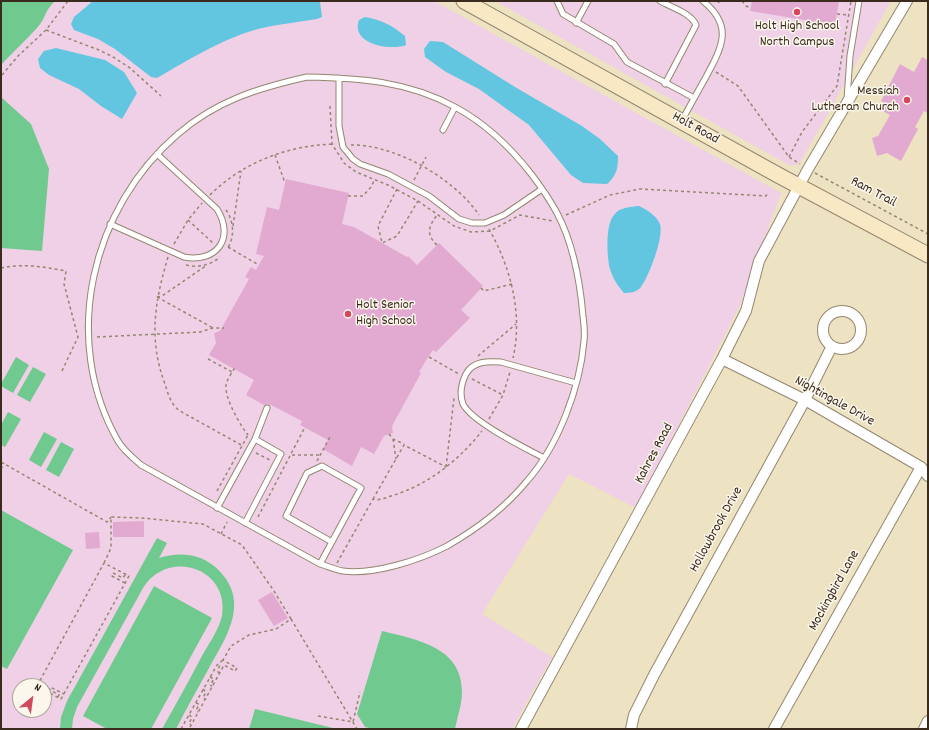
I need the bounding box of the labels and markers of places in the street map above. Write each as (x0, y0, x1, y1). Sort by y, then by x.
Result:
marker: Holt High School North Campus (792, 7, 802, 17)
place label: Holt High School North Campus (755, 19, 839, 52)
place label: Messiah Lutheran Church (811, 84, 899, 116)
marker: Messiah Lutheran Church (902, 95, 912, 105)
place label: Holt Senior High School (356, 298, 415, 330)
marker: Holt Senior High School (343, 309, 353, 319)

